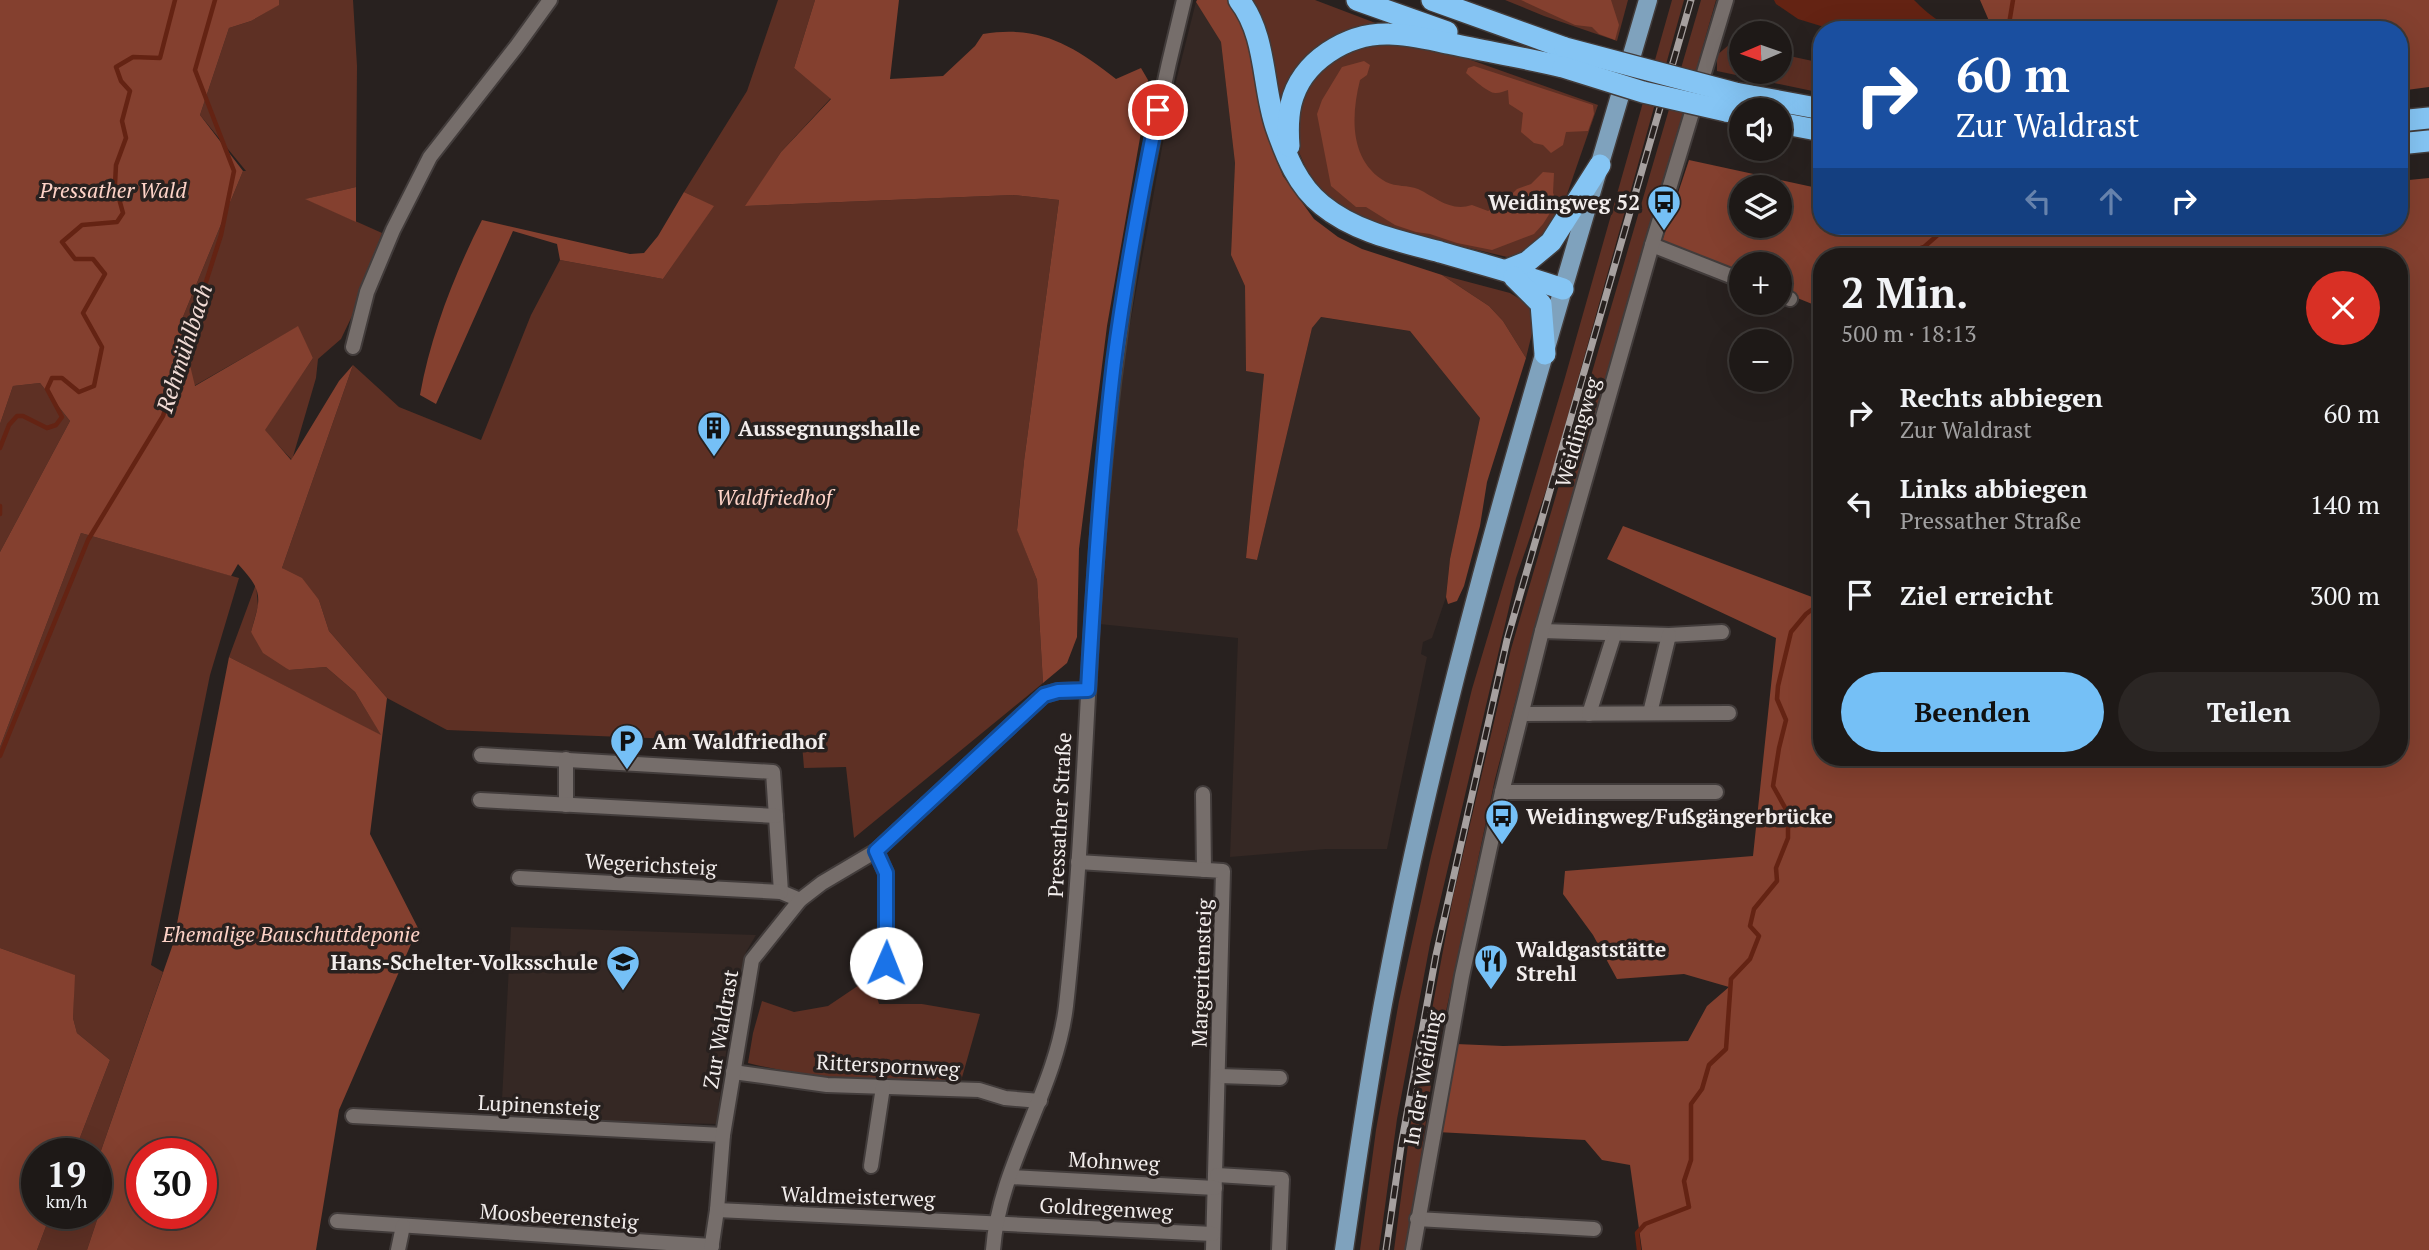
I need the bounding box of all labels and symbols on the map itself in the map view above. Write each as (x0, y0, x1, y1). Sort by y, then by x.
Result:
north arrow (1729, 21, 1792, 84)
pin (1128, 80, 1188, 140)
park label: Pressather Wald (39, 176, 187, 204)
bus stop icon: Weidingweg 52 (1645, 183, 1683, 232)
place label: Weidingweg 52 (1488, 188, 1640, 216)
water label: Rehmühlbach (148, 280, 219, 417)
street label: Weidingweg (1548, 373, 1606, 490)
building icon: Aussegnungshalle (695, 409, 733, 458)
place label: Aussegnungshalle (738, 414, 920, 442)
park label: Waldfriedhof (716, 483, 836, 511)
parking icon: Am Waldfriedhof (608, 722, 646, 771)
place label: Am Waldfriedhof (652, 727, 827, 755)
street label: Pressather Straße (1041, 732, 1077, 898)
bus stop icon: Weidingweg/Fußgängerbrücke (1483, 797, 1521, 846)
place label: Weidingweg/Fußgängerbrücke (1526, 802, 1833, 830)
street label: Wegerichsteig (584, 847, 718, 881)
street label: Margeritensteig (1184, 897, 1218, 1048)
park label: Ehemalige Bauschuttdeponie (161, 920, 420, 948)
position arrow (849, 926, 923, 1000)
place label: Waldgaststätte Strehl (1516, 935, 1666, 987)
restaurant icon: Waldgaststätte Strehl (1472, 942, 1510, 991)
school or university icon: Hans-Schelter-Volksschule (604, 943, 642, 992)
place label: Hans-Schelter-Volksschule (331, 948, 598, 976)
street label: Zur Waldrast (696, 967, 744, 1091)
street label: In der Weiding (1396, 1007, 1448, 1148)
street label: Ritterspornweg (816, 1047, 961, 1083)
street label: Lupinensteig (477, 1088, 602, 1122)
speed limit sign: 30 (126, 1138, 217, 1229)
street label: Mohnweg (1068, 1145, 1161, 1177)
street label: Waldmeisterweg (780, 1179, 937, 1213)
street label: Goldregenweg (1039, 1191, 1174, 1226)
street label: Moosbeerensteig (479, 1196, 640, 1236)

